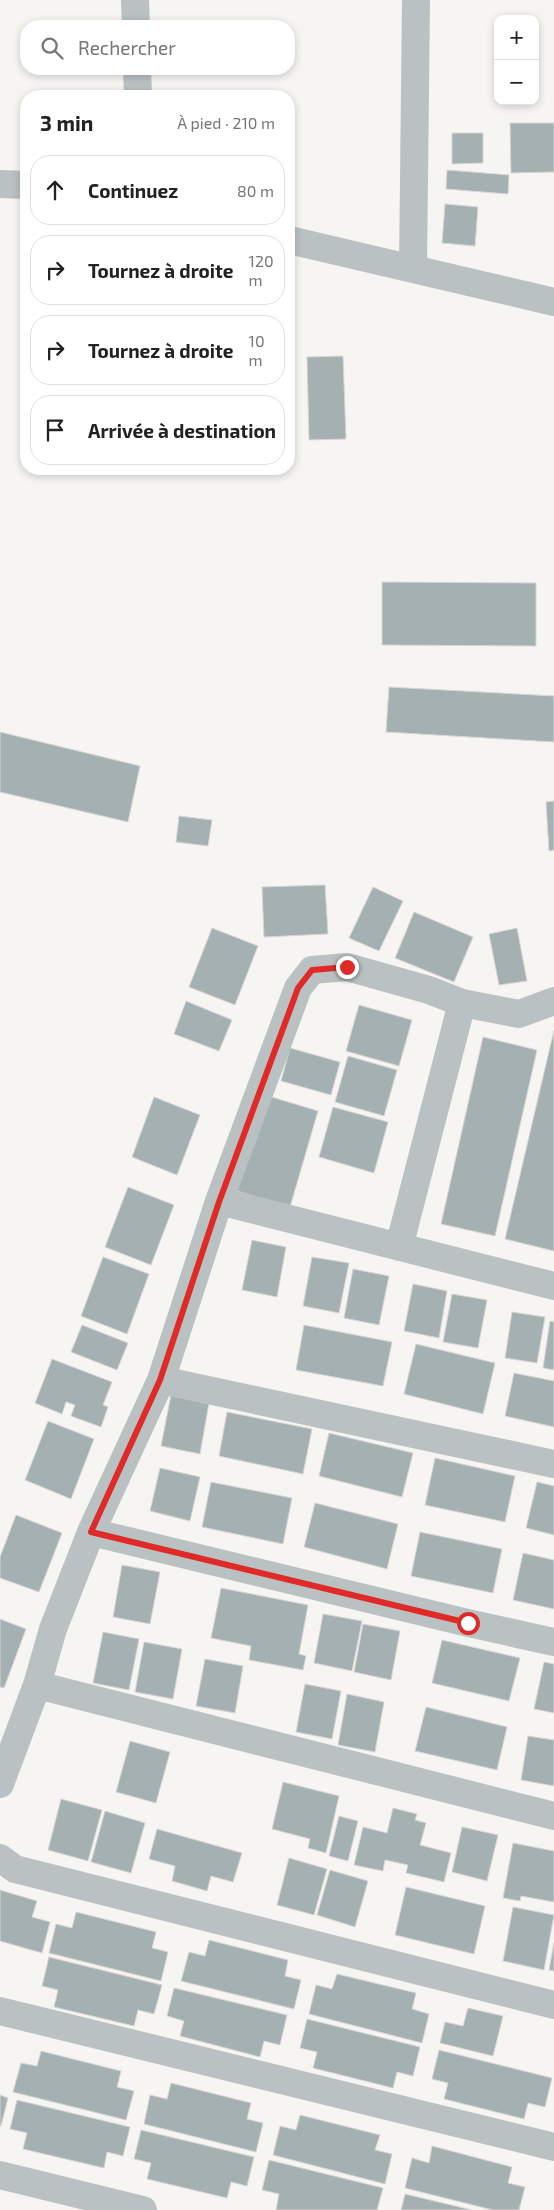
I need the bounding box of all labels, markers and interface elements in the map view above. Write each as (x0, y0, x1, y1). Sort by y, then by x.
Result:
map controls (494, 15, 539, 105)
button: + (494, 15, 539, 60)
search box (20, 20, 295, 75)
icon: search (38, 34, 66, 62)
text: Rechercher (78, 36, 176, 59)
button: − (494, 60, 539, 105)
text: 3 min (40, 110, 93, 135)
text: À pied · 210 m (177, 113, 275, 132)
icon: ahead (41, 176, 69, 204)
text: Continuez (88, 179, 178, 202)
text: 80 m (237, 181, 274, 200)
text: 120 m (249, 251, 274, 289)
icon: right (41, 256, 69, 284)
text: Tournez à droite (88, 259, 234, 282)
text: 10 m (249, 331, 265, 369)
icon: right (41, 336, 69, 364)
text: Tournez à droite (88, 339, 234, 362)
icon: arrive (41, 416, 69, 444)
text: Arrivée à destination (88, 419, 276, 442)
route end (336, 956, 359, 979)
route start (457, 1612, 480, 1635)

